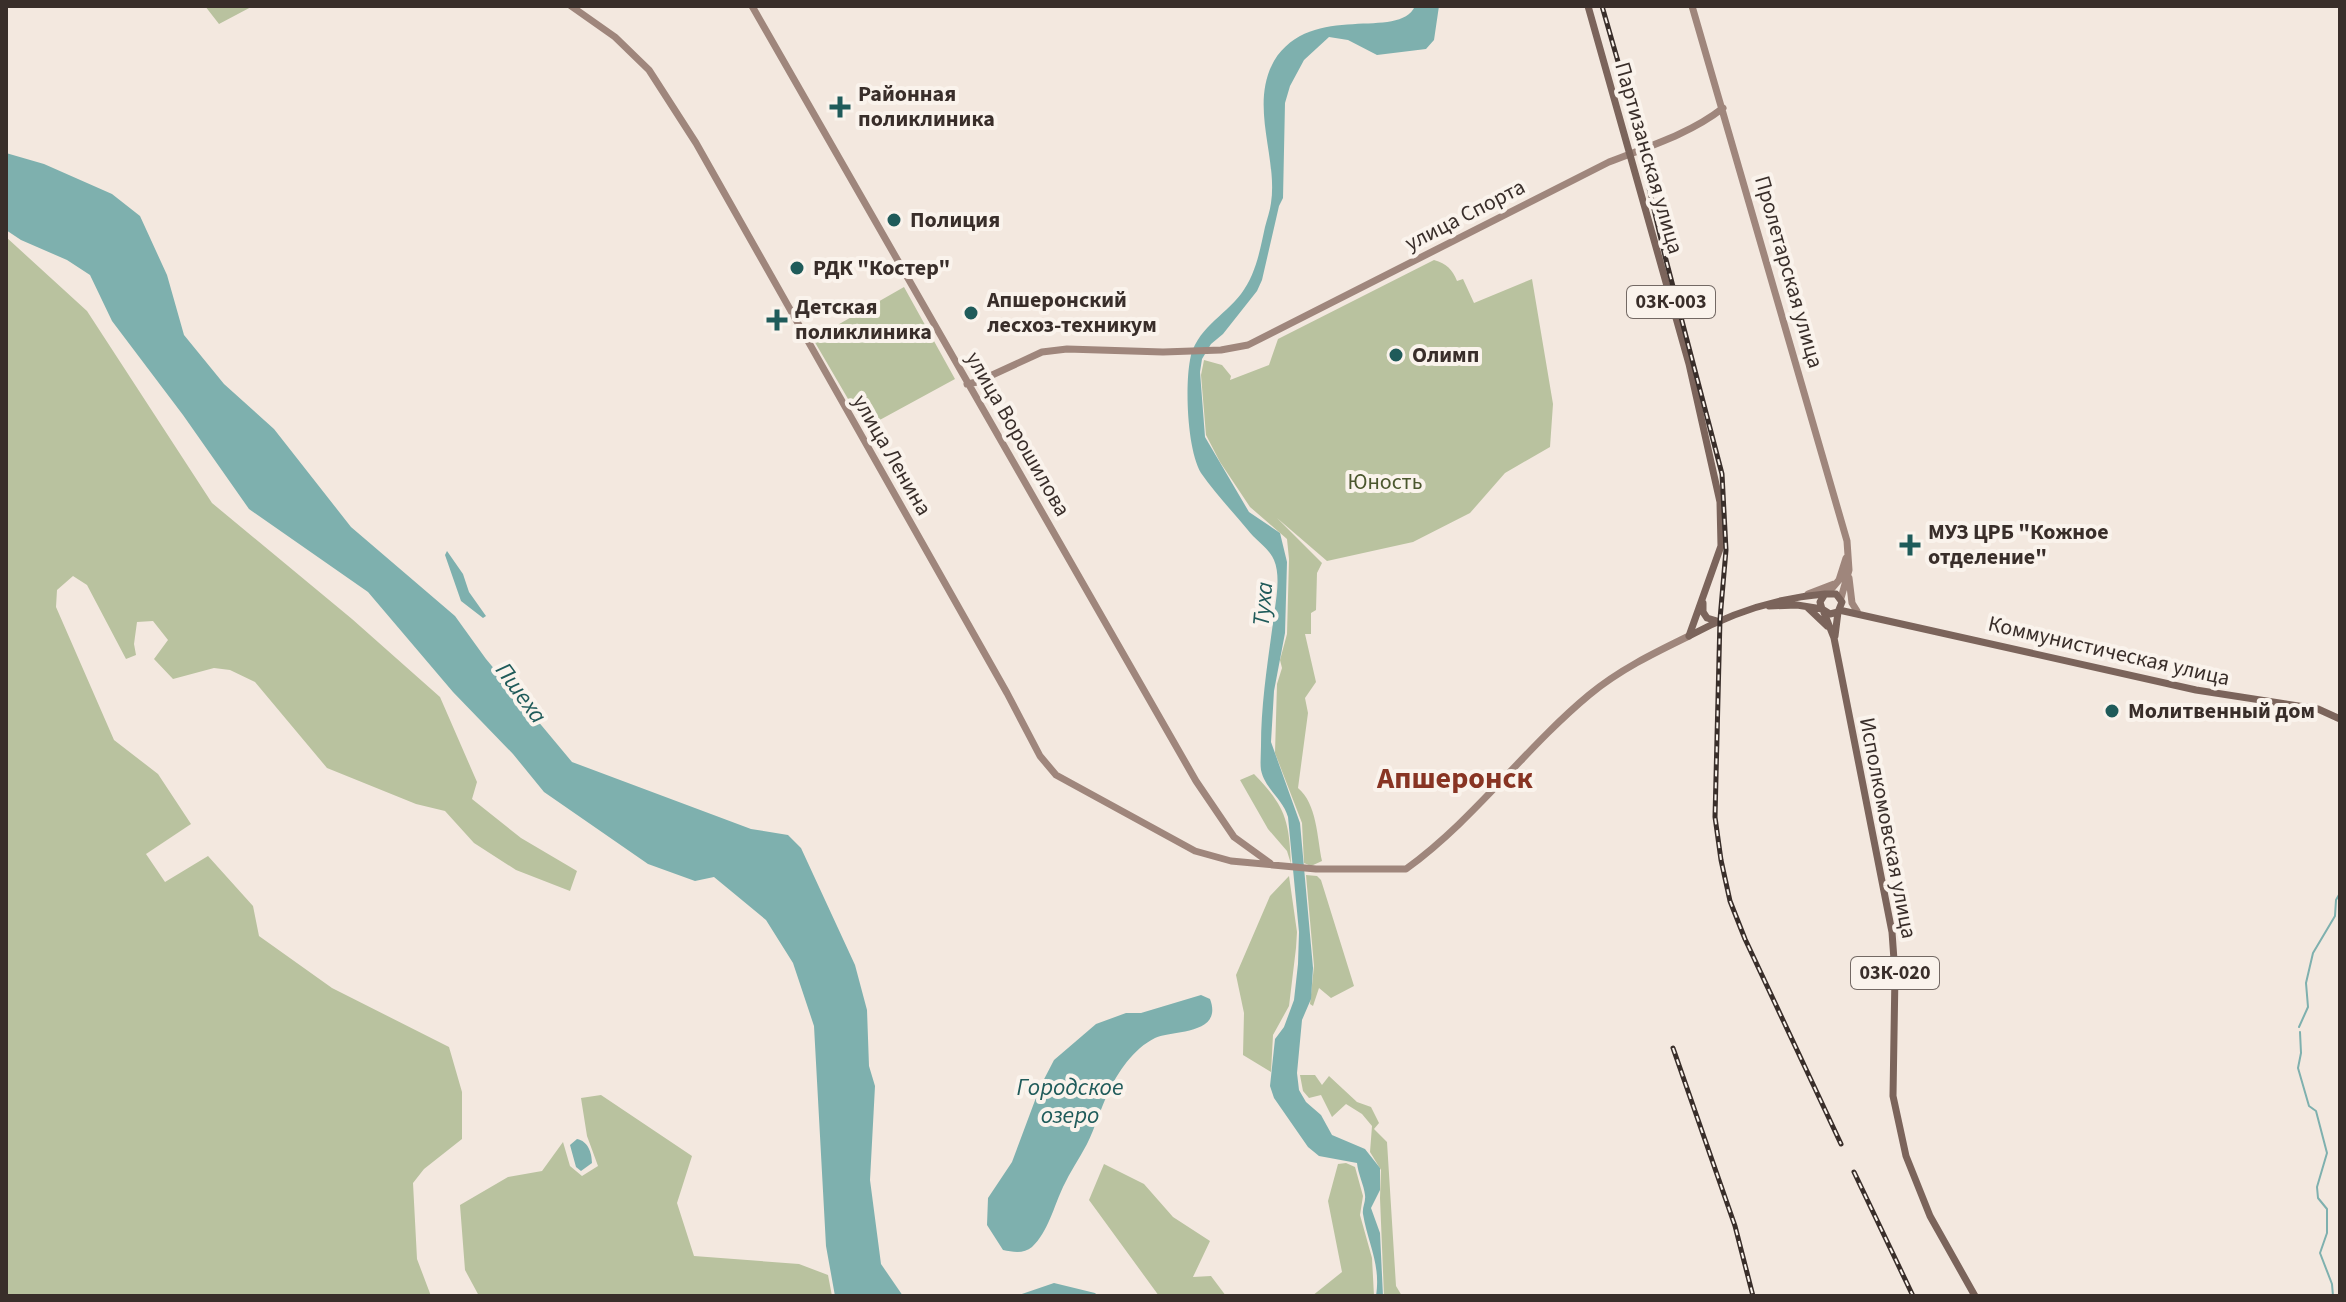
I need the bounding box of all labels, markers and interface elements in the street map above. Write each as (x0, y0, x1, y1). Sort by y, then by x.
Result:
street label: Партизанская улица (1606, 58, 1692, 258)
place label: Районная поликлиника (858, 78, 995, 135)
marker: Районная поликлиника (829, 96, 851, 118)
street label: улица Спорта (1399, 171, 1531, 259)
street label: Пролетарская улица (1746, 172, 1832, 372)
place label: Полиция (910, 204, 1000, 236)
marker: Полиция (885, 211, 903, 229)
place label: РДК "Костер" (813, 252, 950, 284)
marker: РДК "Костер" (788, 259, 806, 277)
place label: Апшеронский лесхоз-техникум (986, 284, 1157, 341)
road number: 03К-003 (1627, 286, 1715, 318)
place label: Детская поликлиника (795, 291, 932, 348)
marker: Апшеронский лесхоз-техникум (962, 304, 980, 322)
marker: Детская поликлиника (766, 309, 788, 331)
place label: Олимп (1412, 339, 1479, 371)
street label: улица Ворошилова (958, 346, 1078, 522)
marker: Олимп (1387, 346, 1405, 364)
street label: улица Ленина (844, 389, 940, 521)
park label: Юность (1348, 466, 1423, 498)
place label: МУЗ ЦРБ "Кожное отделение" (1928, 516, 2109, 573)
marker: МУЗ ЦРБ "Кожное отделение" (1899, 534, 1921, 556)
water label: Туха (1244, 580, 1282, 628)
street label: Коммунистическая улица (1985, 608, 2233, 694)
water label: Пшеха (487, 655, 555, 731)
place label: Молитвенный дом (2128, 695, 2315, 727)
marker: Молитвенный дом (2103, 702, 2121, 720)
street label: Исполкомовская улица (1851, 715, 1925, 941)
district label: Апшеронск (1376, 757, 1533, 800)
road number: 03К-020 (1851, 957, 1939, 989)
water label: Городское озеро (1016, 1070, 1124, 1133)

